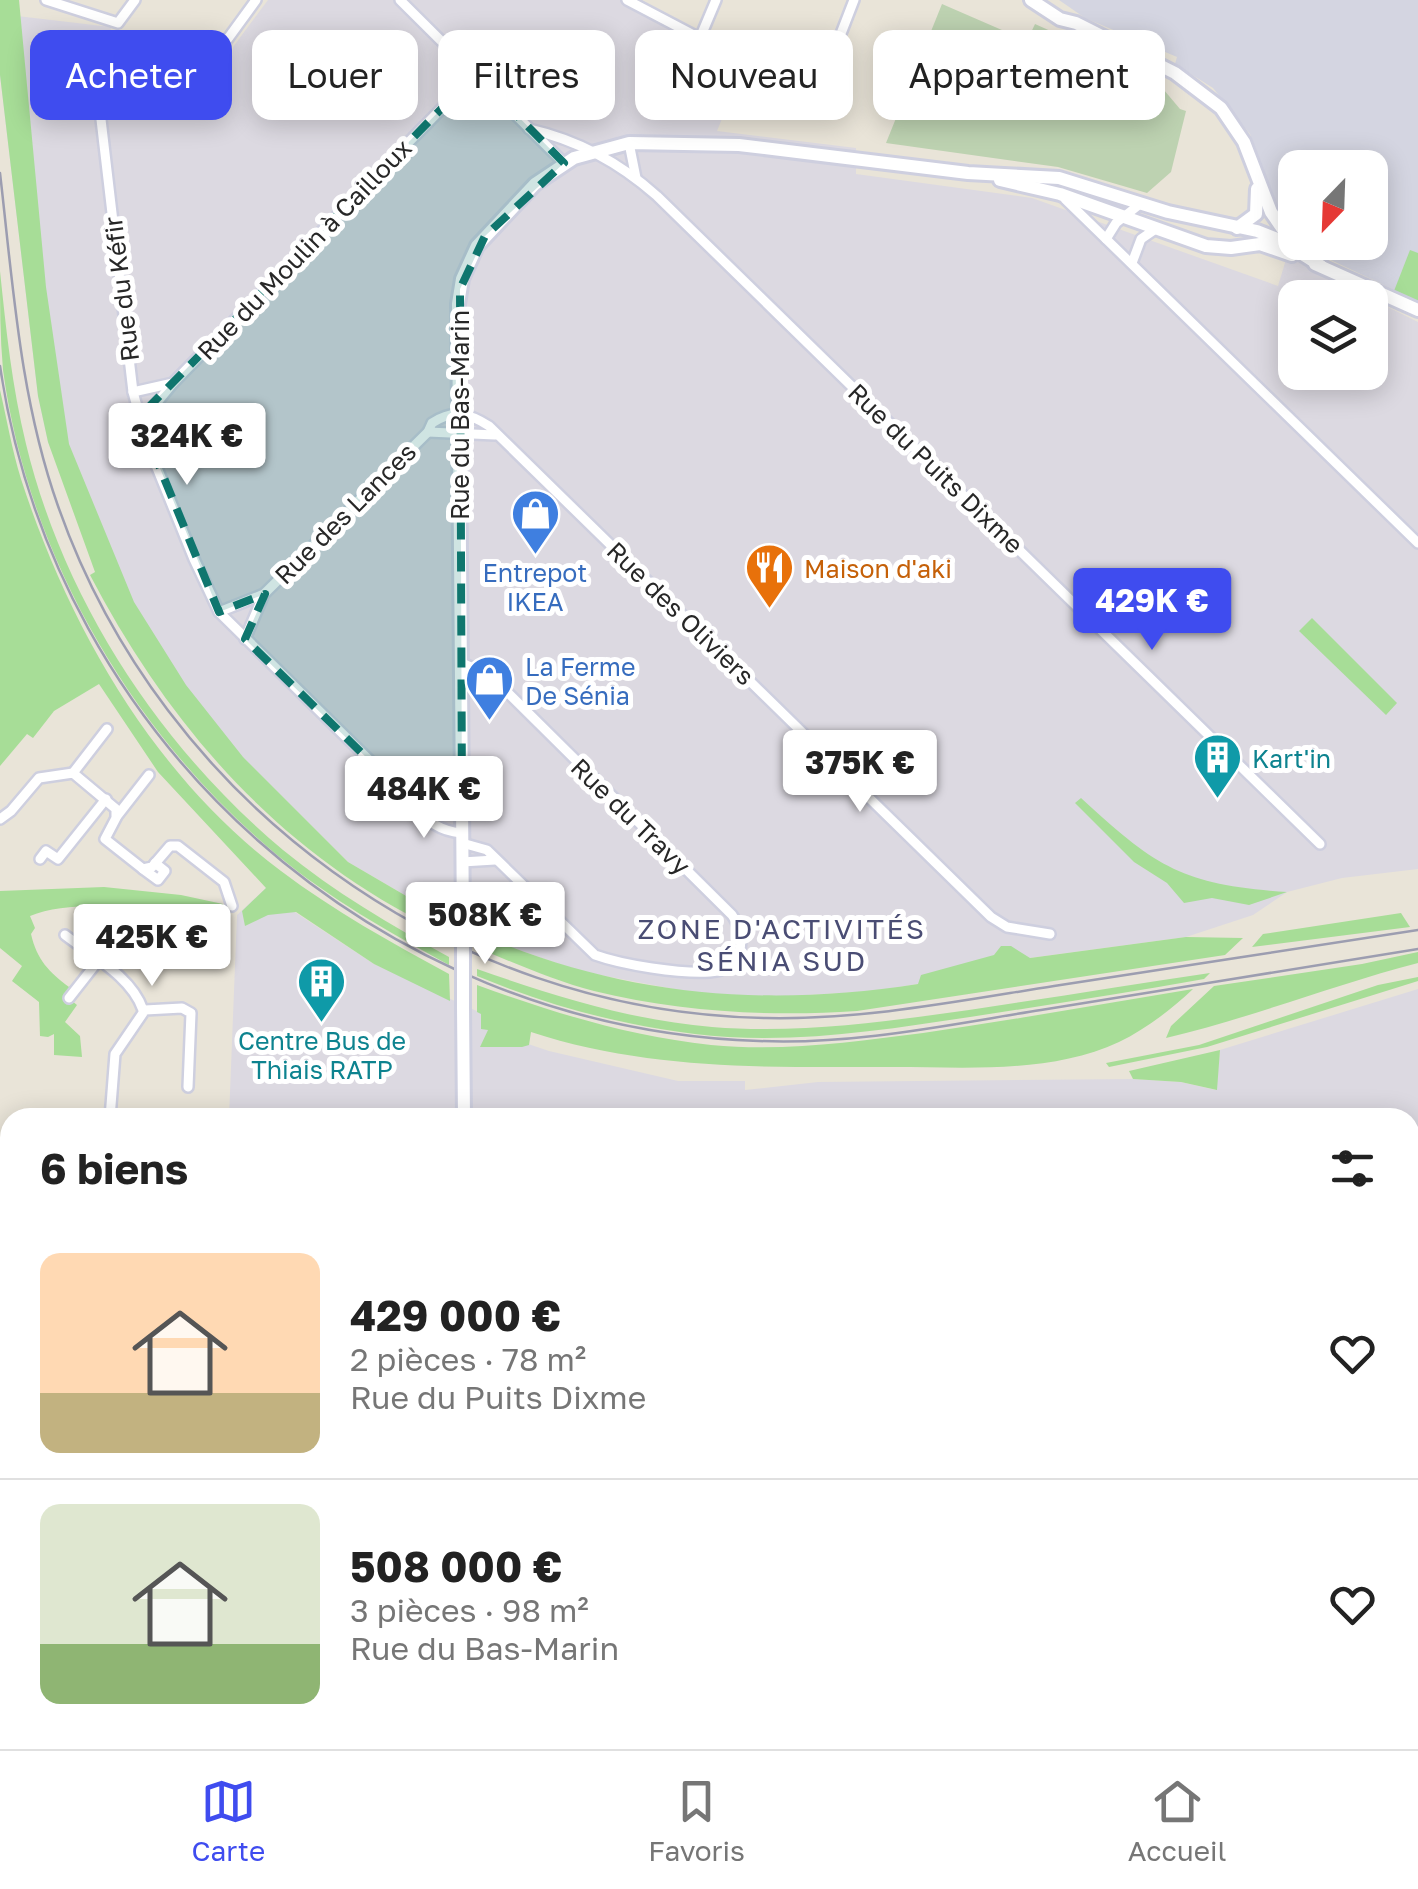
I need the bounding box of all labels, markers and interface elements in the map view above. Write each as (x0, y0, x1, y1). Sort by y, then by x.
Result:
chip: Acheter (30, 30, 232, 120)
chip: Louer (252, 30, 418, 120)
chip: Filtres (438, 30, 615, 120)
chip: Nouveau (635, 30, 853, 120)
chip: Appartement (873, 30, 1165, 120)
street label: Rue du Moulin à Cailloux (190, 132, 418, 366)
north arrow (1278, 150, 1388, 260)
map controls (1278, 150, 1388, 390)
street label: Rue du Kéfir (97, 215, 145, 363)
button: layers (1278, 280, 1388, 390)
street label: Rue du Bas-Marin (444, 310, 475, 520)
street label: Rue du Puits Dixme (842, 376, 1030, 560)
pin: 324K € (106, 403, 268, 488)
text: 324K € (131, 416, 243, 454)
street label: Rue des Lances (268, 436, 422, 590)
shop icon: Entrepot IKEA (509, 488, 561, 556)
street label: Rue des Oliviers (601, 535, 761, 691)
restaurant icon: Maison d'aki (743, 542, 795, 610)
place label: Maison d'aki (804, 553, 952, 584)
place label: Entrepot IKEA (483, 557, 587, 617)
pin: 429K € (1071, 568, 1233, 653)
text: 429K € (1095, 581, 1209, 619)
place label: La Ferme De Sénia (525, 651, 635, 711)
shop icon: La Ferme De Sénia (464, 654, 516, 722)
pin: 375K € (779, 730, 941, 815)
building icon: Kart'in (1191, 732, 1243, 800)
text: 375K € (805, 743, 915, 781)
place label: Kart'in (1252, 743, 1331, 774)
street label: Rue du Travy (565, 751, 697, 881)
pin: 484K € (343, 756, 505, 841)
text: 484K € (367, 769, 481, 807)
pin: 508K € (404, 882, 566, 967)
text: 508K € (428, 895, 542, 933)
pin: 425K € (71, 904, 233, 989)
district label: ZONE D'ACTIVITÉS SÉNIA SUD (638, 912, 926, 977)
text: 425K € (96, 917, 208, 955)
building icon: Centre Bus de Thiais RATP (296, 956, 348, 1024)
place label: Centre Bus de Thiais RATP (238, 1025, 406, 1085)
icon: filters (1325, 1141, 1380, 1196)
text: 6 biens (40, 1143, 188, 1193)
text: 429 000 € (350, 1290, 561, 1340)
icon: home (120, 1293, 240, 1413)
icon: heart (1325, 1326, 1380, 1381)
text: 2 pièces · 78 m² (350, 1340, 586, 1378)
text: Rue du Puits Dixme (350, 1378, 646, 1416)
text: 508 000 € (350, 1541, 562, 1591)
icon: home (120, 1544, 240, 1664)
icon: heart (1325, 1577, 1380, 1632)
text: 3 pièces · 98 m² (350, 1591, 589, 1629)
text: Rue du Bas-Marin (350, 1629, 619, 1667)
tab: Carte (192, 1774, 265, 1867)
tab: Favoris (648, 1774, 745, 1867)
tab: Accueil (1128, 1774, 1226, 1867)

